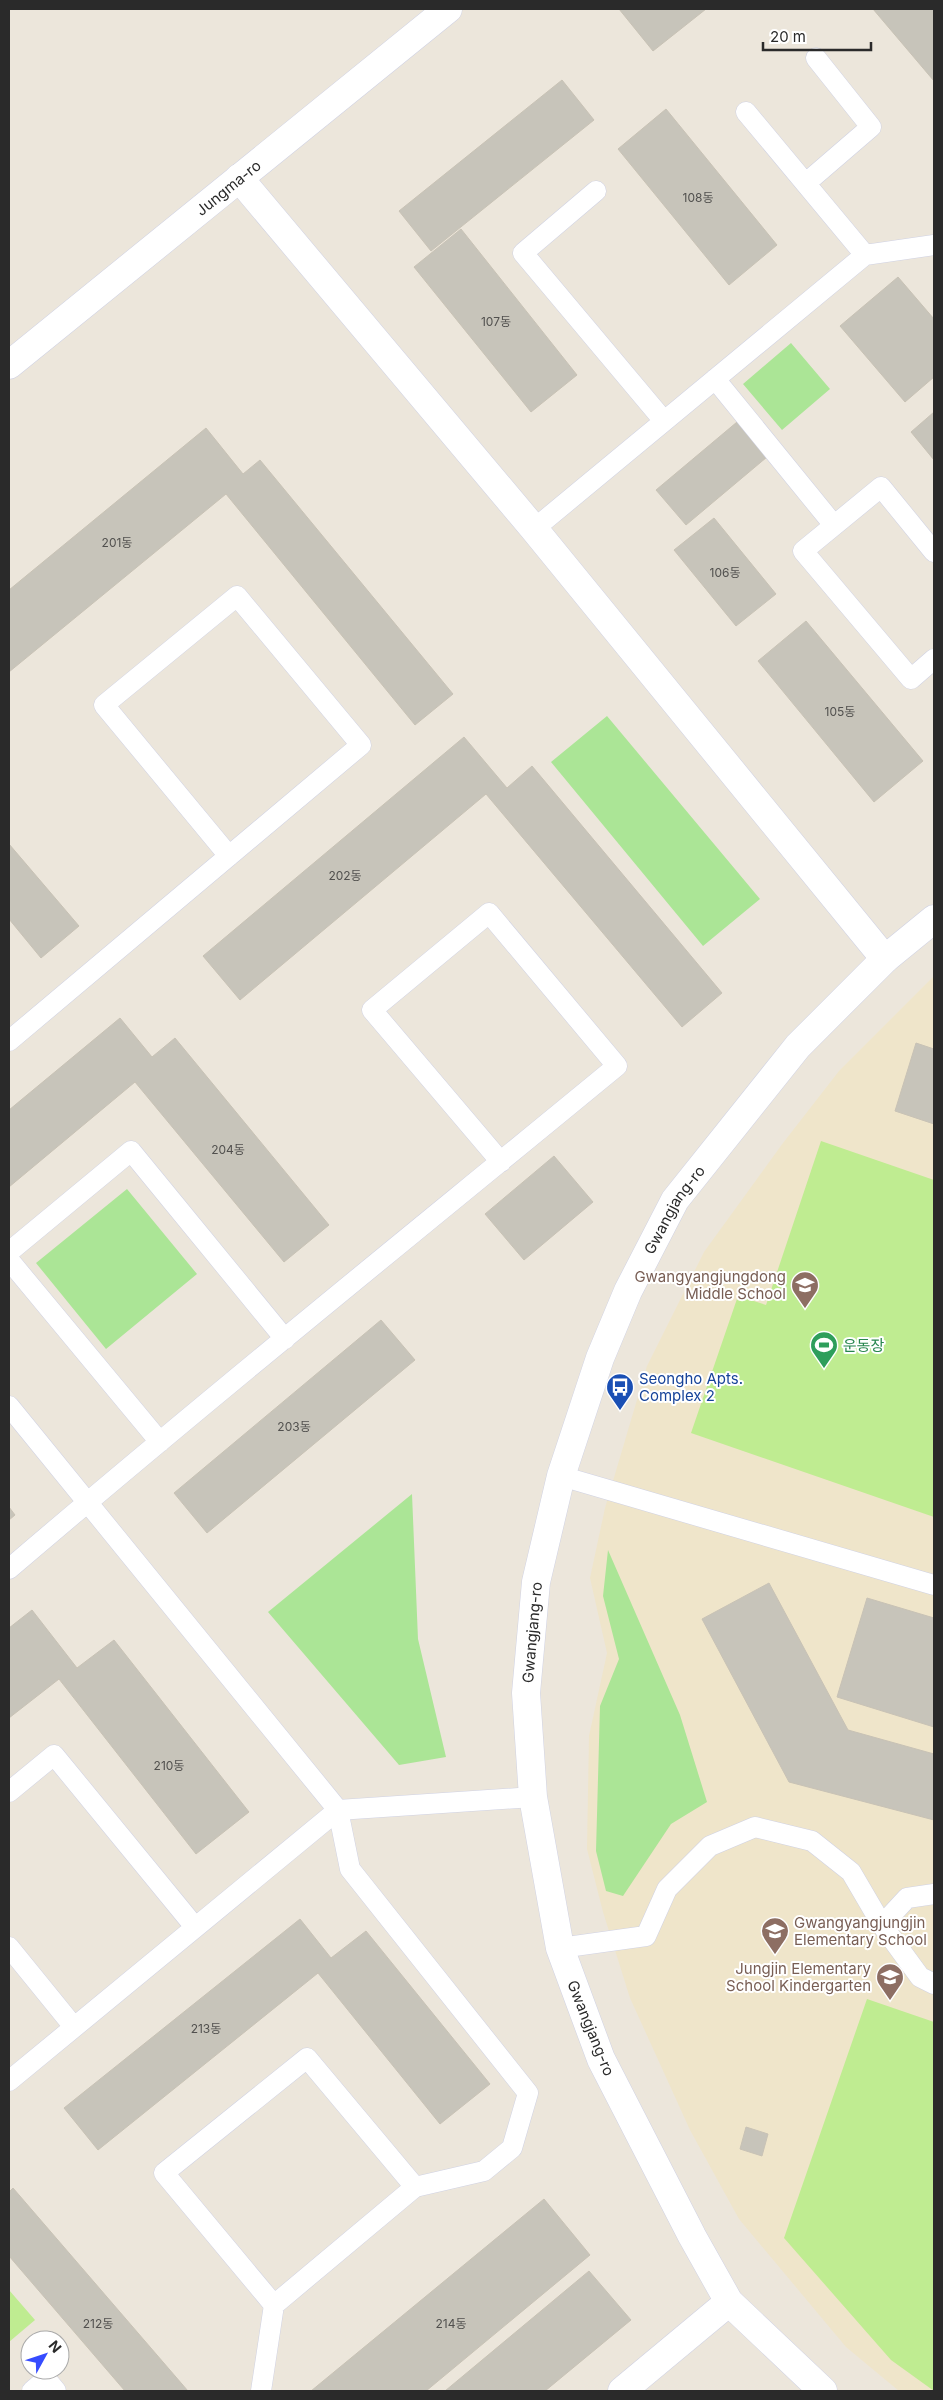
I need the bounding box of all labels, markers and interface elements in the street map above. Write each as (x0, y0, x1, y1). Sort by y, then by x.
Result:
scale bar (763, 20, 870, 52)
text: 20 m (770, 27, 806, 46)
street label: Jungma-ro (192, 155, 264, 219)
house number: 108동 (683, 190, 713, 205)
house number: 107동 (481, 314, 511, 329)
house number: 201동 (102, 535, 132, 550)
house number: 106동 (710, 565, 740, 580)
house number: 105동 (825, 704, 855, 719)
house number: 202동 (328, 868, 362, 883)
house number: 204동 (211, 1142, 245, 1157)
street label: Gwangjang-ro (639, 1161, 709, 1257)
place label: Gwangyangjungdong Middle School (634, 1267, 786, 1303)
school or university icon: Gwangyangjungdong Middle School (790, 1270, 820, 1309)
sports icon: 운동장 (809, 1330, 839, 1369)
place label: 운동장 (843, 1336, 885, 1355)
place label: Seongho Apts. Complex 2 (639, 1369, 743, 1405)
bus stop icon: Seongho Apts. Complex 2 (605, 1372, 635, 1411)
house number: 203동 (277, 1419, 311, 1434)
street label: Gwangjang-ro (517, 1581, 545, 1684)
house number: 210동 (154, 1758, 184, 1773)
place label: Gwangyangjungjin Elementary School (794, 1913, 927, 1949)
school or university icon: Gwangyangjungjin Elementary School (760, 1916, 790, 1955)
place label: Jungjin Elementary School Kindergarten (726, 1959, 872, 1995)
school or university icon: Jungjin Elementary School Kindergarten (875, 1962, 905, 2001)
street label: Gwangjang-ro (563, 1977, 619, 2079)
house number: 213동 (191, 2021, 221, 2036)
house number: 212동 (83, 2316, 113, 2331)
house number: 214동 (436, 2316, 467, 2331)
north arrow (20, 2330, 70, 2380)
text: N (45, 2337, 65, 2356)

